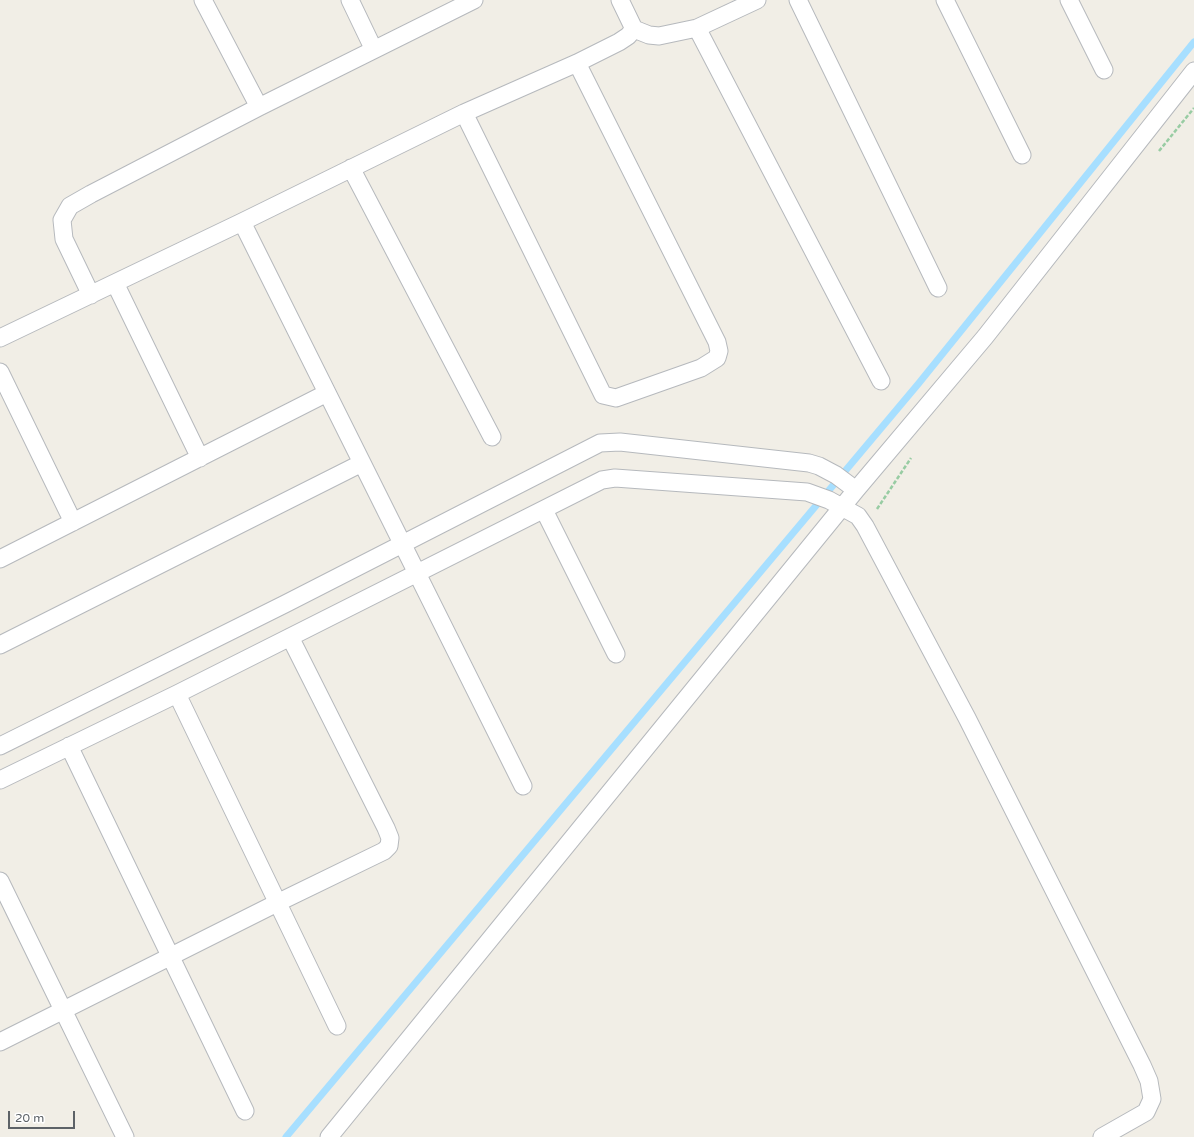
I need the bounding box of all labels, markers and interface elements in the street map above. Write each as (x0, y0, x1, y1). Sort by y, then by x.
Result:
scale bar (10, 1103, 77, 1129)
text: 20 m (15, 1111, 44, 1125)

